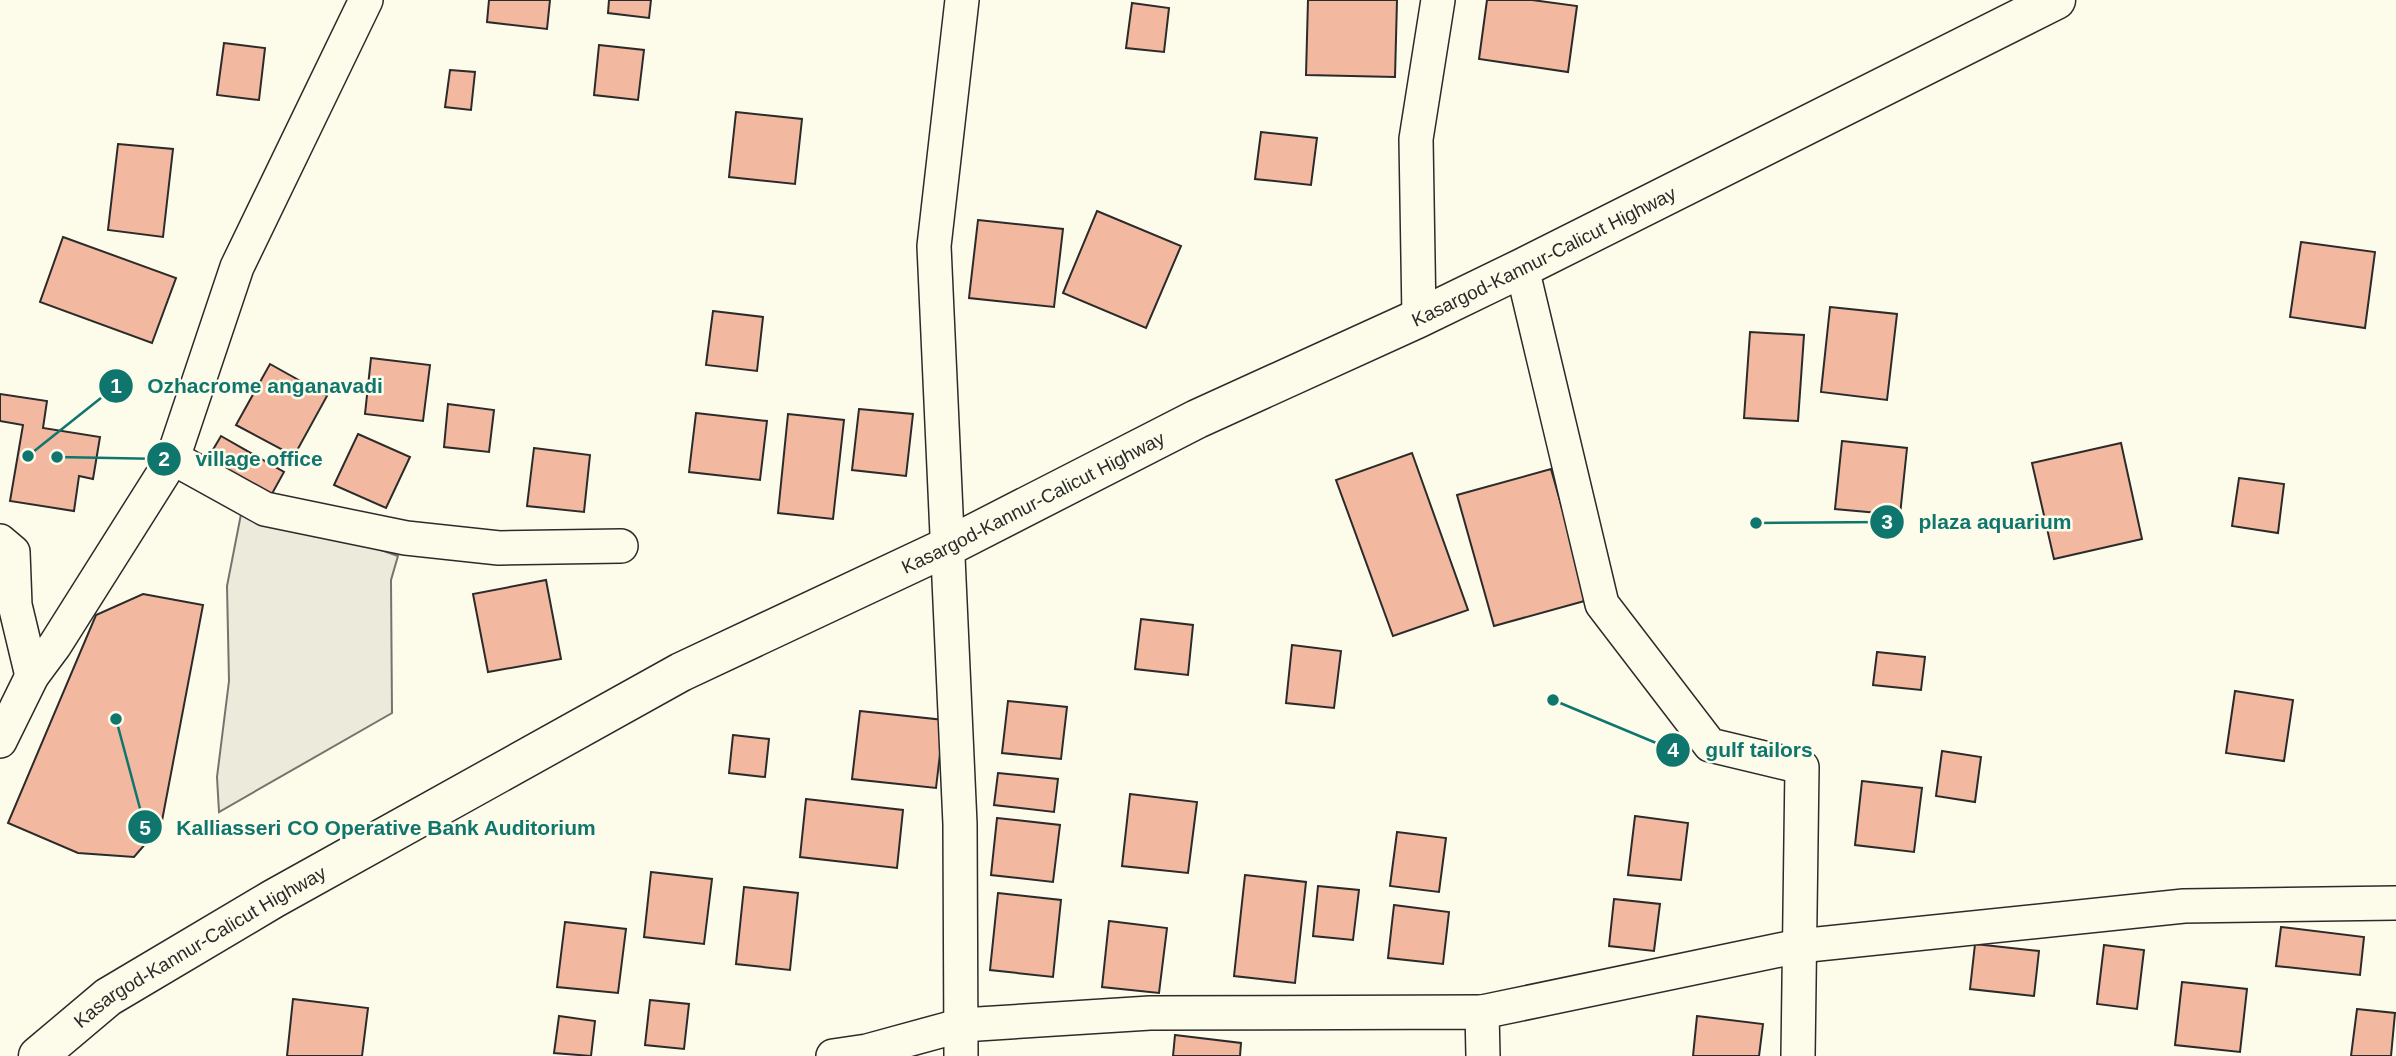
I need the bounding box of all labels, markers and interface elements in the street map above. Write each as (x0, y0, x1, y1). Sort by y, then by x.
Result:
street label: Kasargod-Kannur-Calicut Highway (1409, 182, 1680, 331)
callout: Ozhacrome anganavadi (99, 365, 397, 407)
text: 1 (110, 374, 122, 397)
text: Ozhacrome anganavadi (147, 374, 383, 397)
street label: Kasargod-Kannur-Calicut Highway (898, 427, 1168, 578)
callout: village office (146, 438, 336, 480)
text: 2 (158, 447, 170, 470)
text: village office (195, 447, 323, 470)
callout: plaza aquarium (1869, 501, 2085, 543)
text: 3 (1881, 510, 1893, 533)
text: plaza aquarium (1919, 510, 2071, 533)
callout: gulf tailors (1656, 729, 1826, 771)
text: 4 (1667, 738, 1679, 761)
text: gulf tailors (1705, 738, 1813, 761)
callout: Kalliasseri CO Operative Bank Auditorium (127, 806, 610, 848)
text: 5 (139, 816, 151, 839)
text: Kalliasseri CO Operative Bank Auditorium (176, 816, 596, 839)
street label: Kasargod-Kannur-Calicut Highway (70, 862, 330, 1032)

